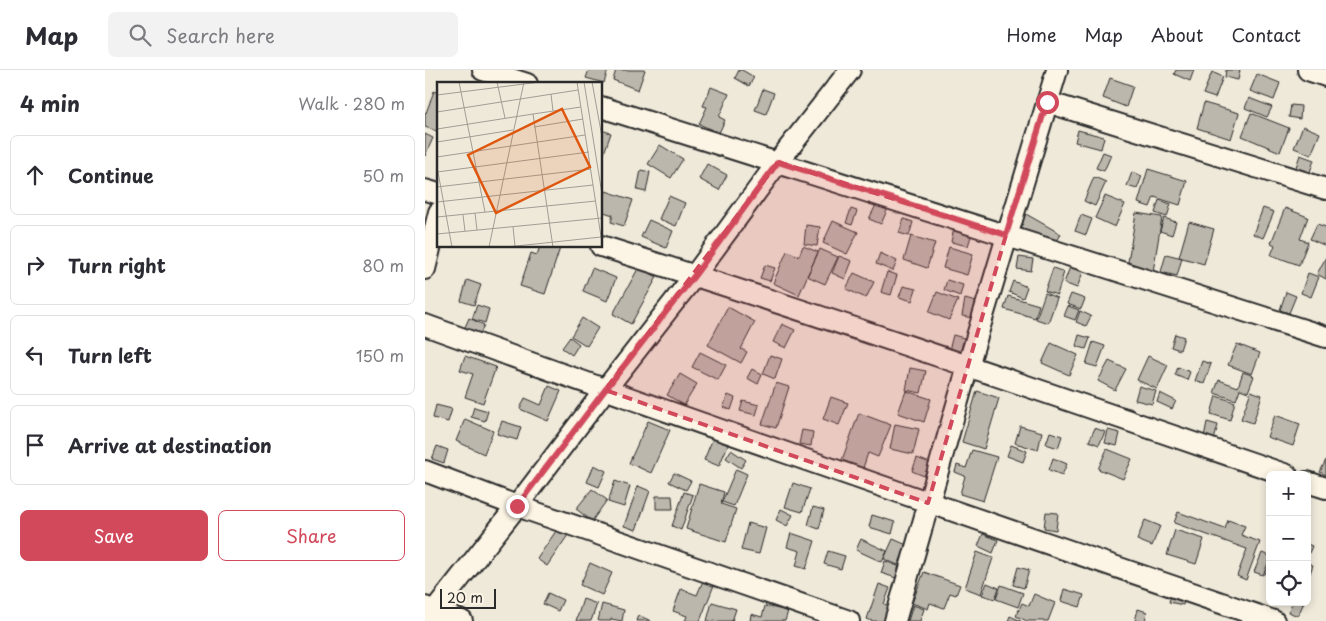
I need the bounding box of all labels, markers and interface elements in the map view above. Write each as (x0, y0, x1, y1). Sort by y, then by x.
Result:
search box (108, 12, 458, 57)
text: Map (25, 17, 78, 53)
icon: search (126, 21, 154, 49)
text: Search here (166, 21, 275, 49)
text: Home (1006, 21, 1056, 48)
text: Map (1084, 21, 1123, 48)
text: About (1151, 21, 1203, 48)
text: Contact (1231, 21, 1301, 48)
inset map (437, 82, 603, 248)
text: 4 min (20, 87, 80, 119)
text: Walk · 280 m (298, 91, 405, 115)
route start (1036, 91, 1059, 114)
icon: ahead (21, 161, 49, 189)
text: Continue (68, 161, 154, 189)
text: 50 m (363, 163, 404, 187)
icon: right (21, 251, 49, 279)
text: Turn right (68, 251, 166, 279)
text: 80 m (362, 253, 404, 277)
icon: left (21, 341, 49, 369)
text: Turn left (68, 341, 152, 369)
text: 150 m (356, 343, 404, 367)
icon: arrive (21, 431, 49, 459)
text: Arrive at destination (68, 431, 272, 459)
map controls (1266, 471, 1311, 606)
button: + (1266, 471, 1311, 516)
route end (506, 495, 529, 518)
button: Save (20, 510, 208, 561)
button: Share (218, 510, 405, 561)
button: − (1266, 516, 1311, 561)
button: locate (1266, 561, 1311, 606)
scale bar (440, 586, 496, 609)
text: 20 m (447, 587, 483, 608)

